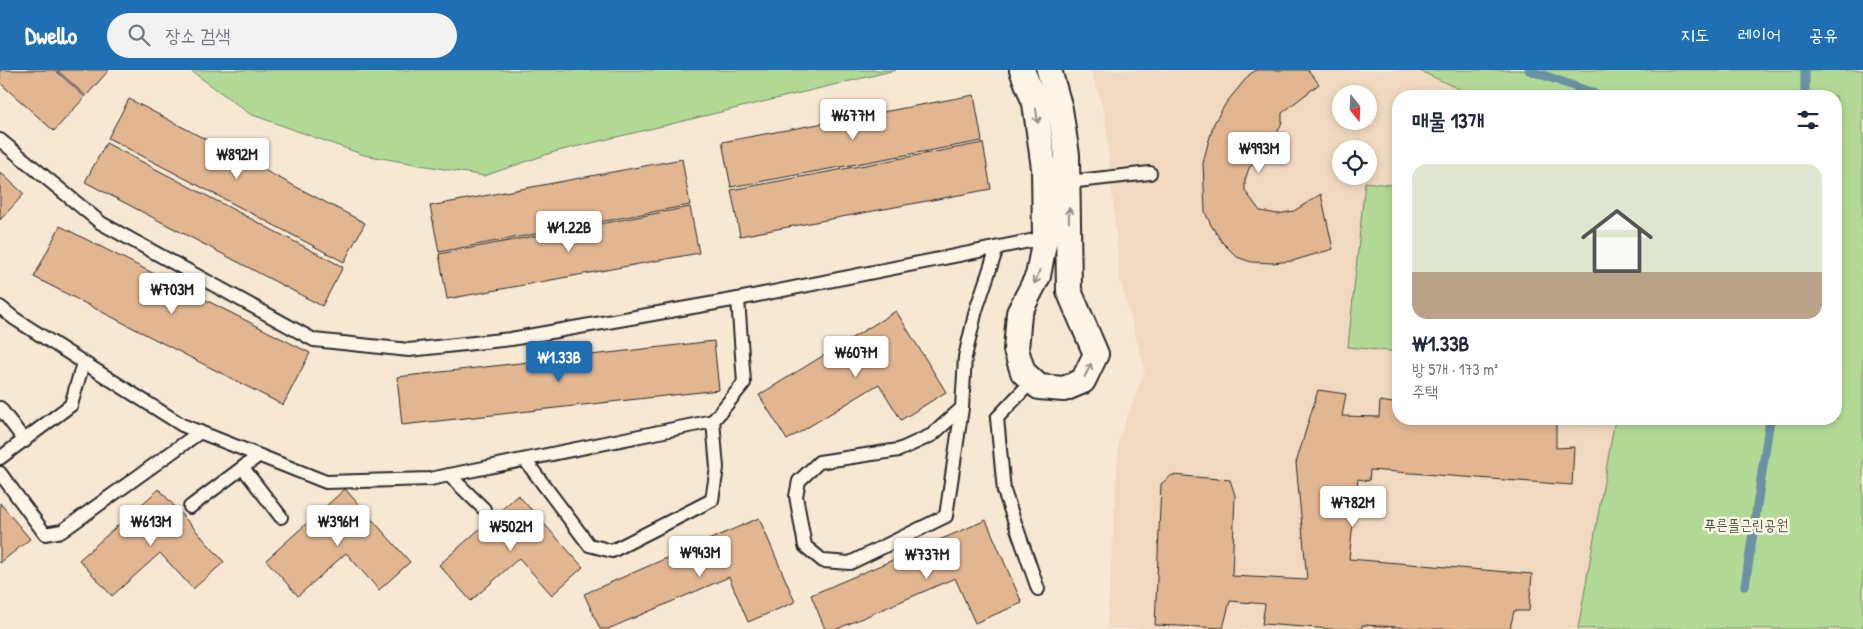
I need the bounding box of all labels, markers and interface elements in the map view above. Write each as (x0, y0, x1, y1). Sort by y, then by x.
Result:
search box (107, 13, 457, 58)
text: Dwello (25, 19, 77, 51)
icon: search (125, 21, 153, 49)
text: 장소 검색 (165, 22, 231, 48)
text: 지도 (1681, 22, 1710, 47)
text: 레이어 (1738, 22, 1781, 47)
text: 공유 (1809, 22, 1838, 47)
north arrow (1332, 85, 1378, 130)
map controls (1332, 85, 1377, 185)
pin: ₩677M (818, 98, 888, 141)
text: ₩677M (831, 104, 875, 126)
text: 매물 13개 (1412, 106, 1485, 135)
icon: filters (1794, 106, 1822, 134)
one-way arrow (1032, 108, 1042, 124)
pin: ₩993M (1224, 132, 1294, 174)
text: ₩993M (1239, 137, 1279, 159)
pin: ₩892M (202, 138, 272, 180)
button: locate (1332, 140, 1377, 185)
text: ₩892M (216, 143, 258, 165)
icon: home (1572, 196, 1662, 286)
one-way arrow (1064, 207, 1074, 224)
pin: ₩1.22B (528, 210, 610, 253)
text: ₩1.22B (547, 216, 591, 238)
one-way arrow (1031, 269, 1041, 284)
pin: ₩703M (137, 272, 207, 315)
text: ₩703M (150, 278, 194, 300)
text: ₩1.33B (1412, 329, 1469, 358)
pin: ₩607M (821, 336, 891, 378)
pin: ₩1.33B (518, 340, 600, 383)
text: ₩607M (835, 341, 877, 363)
text: ₩1.33B (537, 346, 581, 368)
text: 방 5개 · 173 m² (1412, 358, 1498, 380)
one-way arrow (1084, 363, 1093, 378)
text: 주택 (1412, 380, 1438, 402)
pin: ₩782M (1318, 486, 1388, 528)
text: ₩782M (1331, 491, 1375, 513)
pin: ₩613M (116, 504, 186, 547)
pin: ₩396M (303, 504, 373, 547)
text: ₩613M (131, 510, 171, 532)
text: ₩396M (318, 510, 358, 532)
pin: ₩502M (476, 510, 546, 552)
park label: 푸른뜰근린공원 (1704, 514, 1788, 535)
text: ₩502M (490, 515, 532, 537)
pin: ₩943M (665, 536, 735, 578)
pin: ₩737M (892, 538, 962, 580)
text: ₩943M (680, 541, 720, 563)
text: ₩737M (905, 543, 949, 565)

